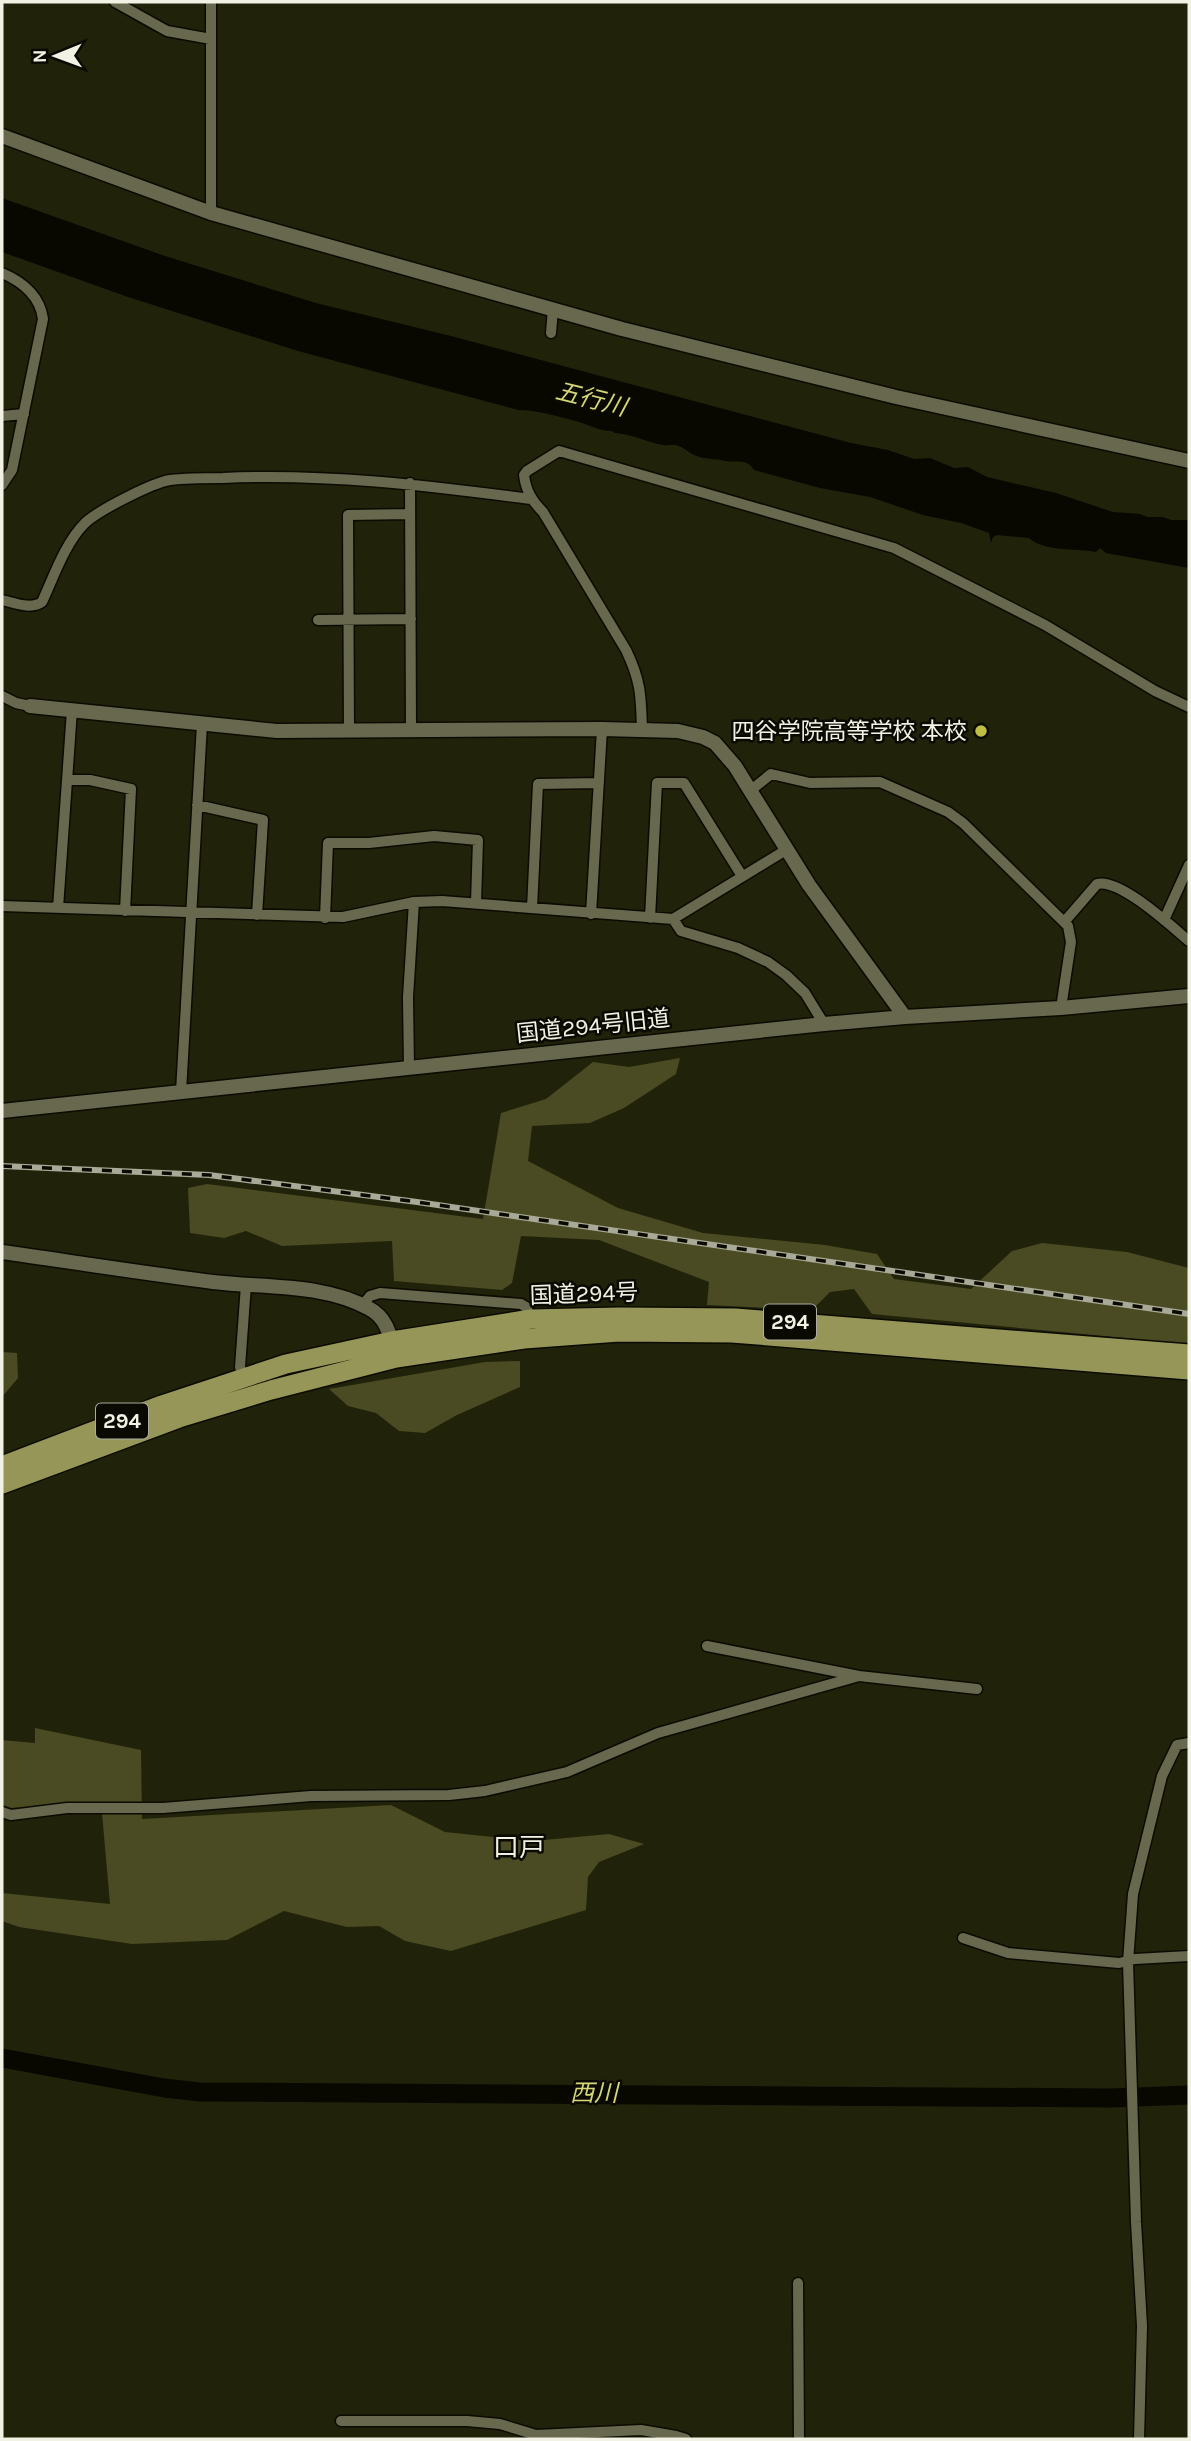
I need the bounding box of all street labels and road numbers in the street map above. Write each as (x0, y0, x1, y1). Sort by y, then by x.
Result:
street label: 国道294号旧道 (515, 1004, 671, 1048)
street label: 国道294号 (529, 1279, 639, 1309)
road number: 294 (764, 1304, 816, 1340)
road number: 294 (96, 1404, 148, 1438)

